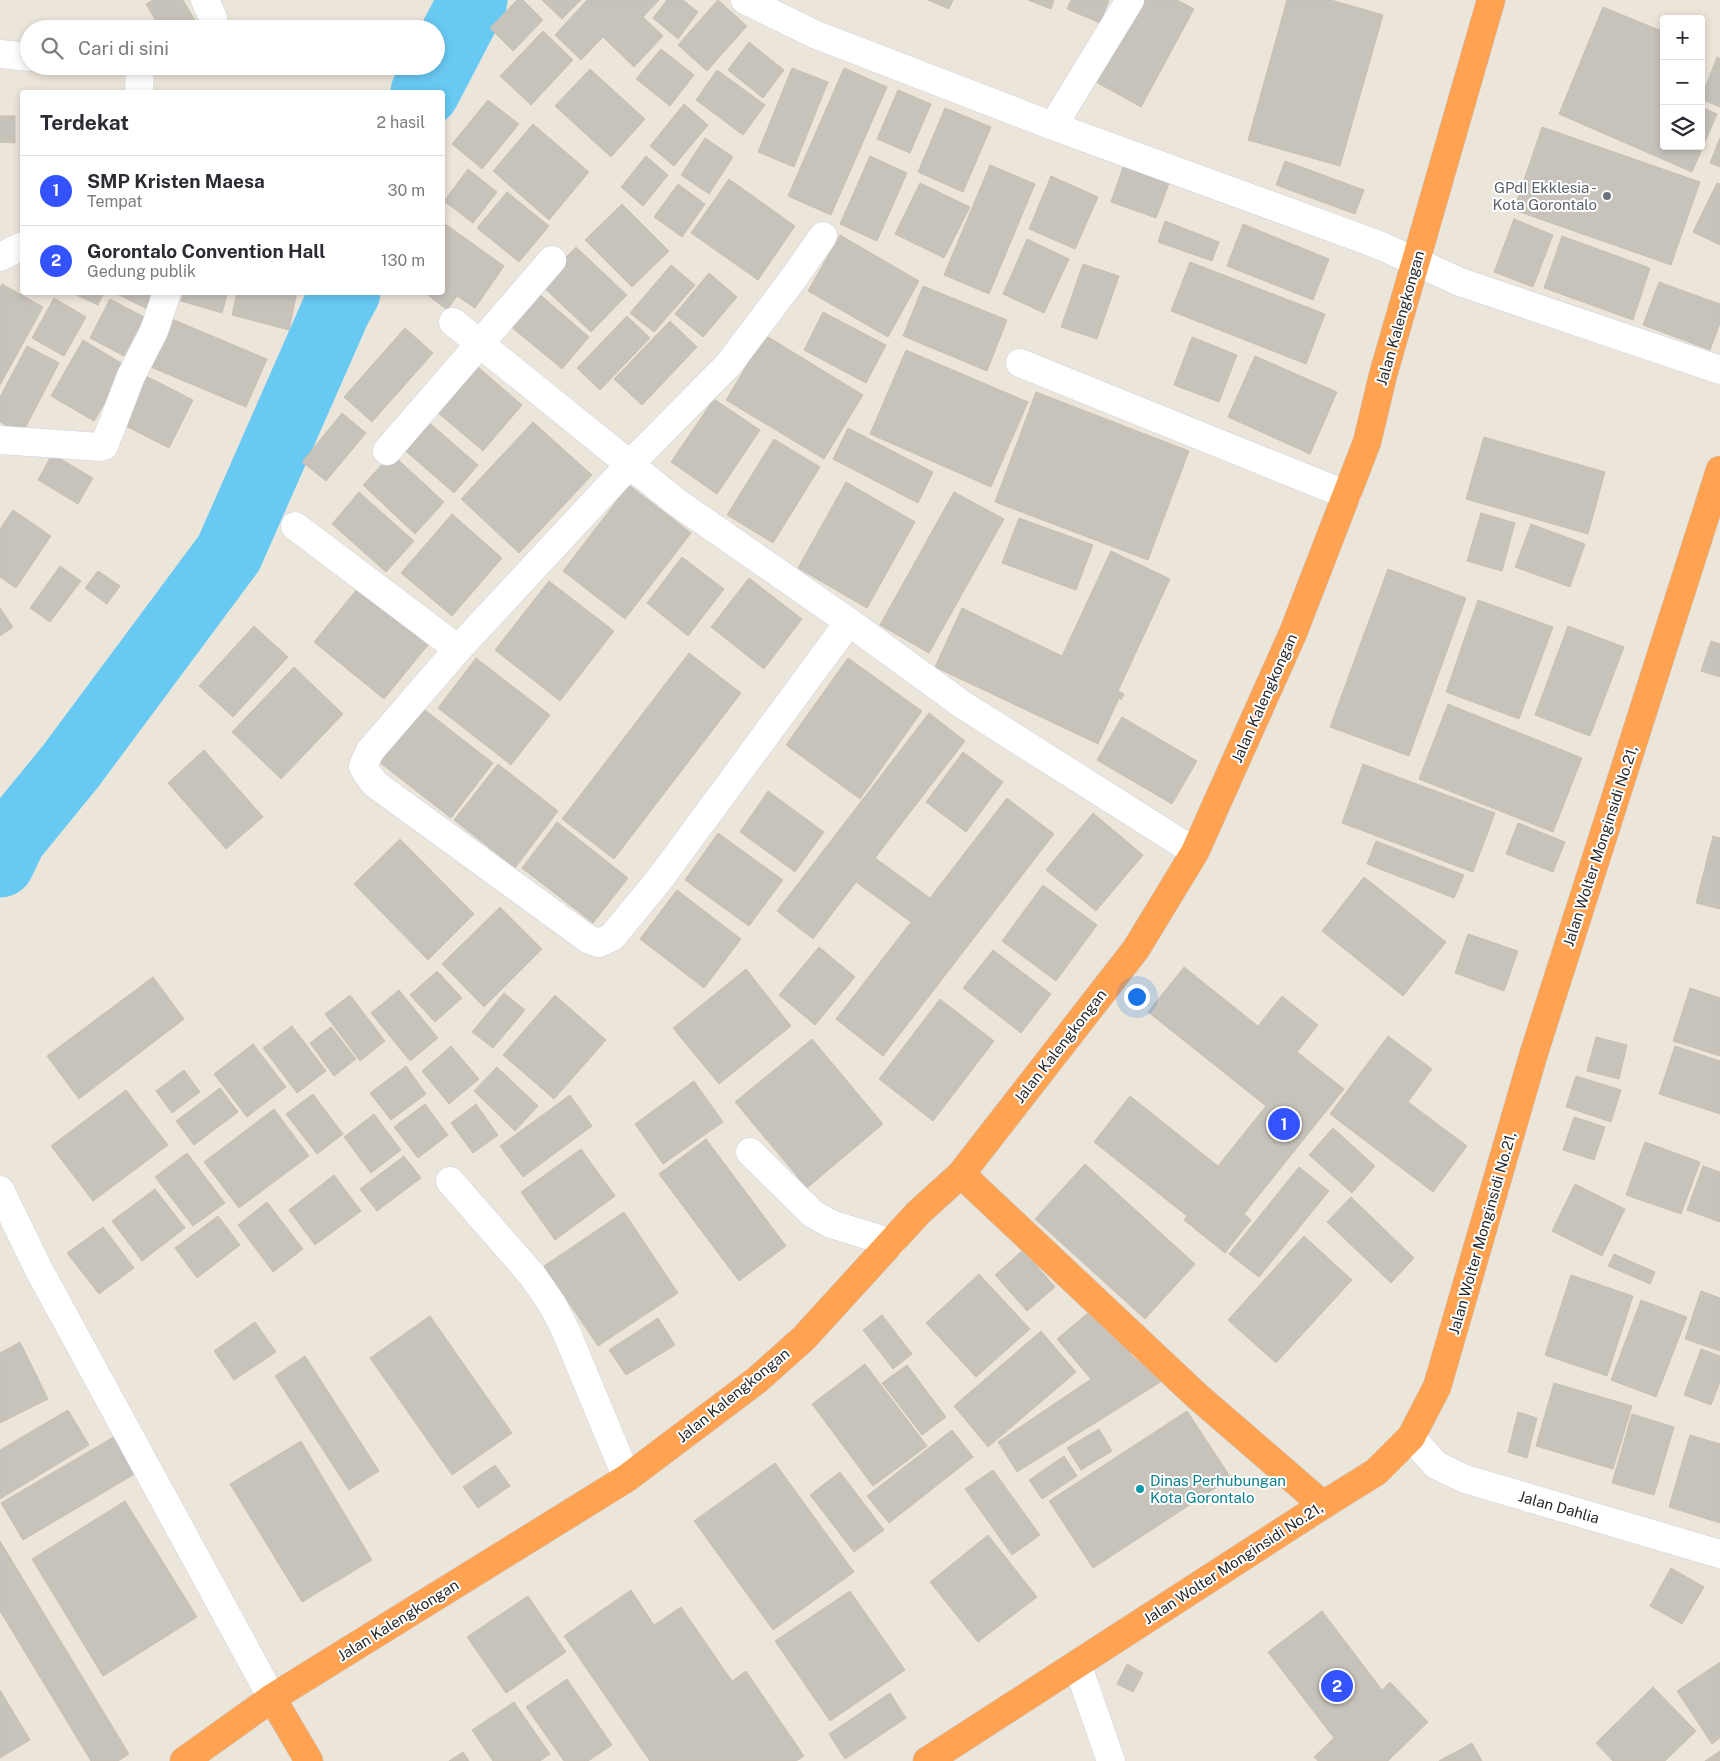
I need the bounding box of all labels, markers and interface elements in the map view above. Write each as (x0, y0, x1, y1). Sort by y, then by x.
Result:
map controls (1660, 15, 1705, 150)
button: + (1660, 15, 1705, 60)
search box (20, 20, 445, 75)
icon: search (38, 34, 66, 62)
text: Cari di sini (78, 37, 169, 59)
button: − (1660, 60, 1705, 105)
button: layers (1660, 105, 1705, 150)
text: Terdekat (40, 110, 129, 135)
text: 2 hasil (377, 113, 425, 132)
text: SMP Kristen Maesa (87, 170, 265, 192)
place label: GPdI Ekklesia - Kota Gorontalo (1493, 179, 1597, 213)
text: 1 (53, 181, 59, 200)
text: 30 m (388, 181, 425, 200)
marker: GPdI Ekklesia - Kota Gorontalo (1601, 190, 1613, 202)
text: Tempat (87, 192, 142, 211)
text: Gorontalo Convention Hall (87, 240, 326, 262)
street label: Jalan Kalengkongan (1373, 249, 1427, 387)
text: 2 (51, 251, 61, 270)
text: 130 m (381, 251, 425, 270)
text: Gedung publik (87, 262, 196, 281)
street label: Jalan Kalengkongan (1228, 631, 1300, 765)
street label: Jalan Wolter Monginsidi No.21, (1559, 743, 1641, 949)
your location (1124, 984, 1150, 1010)
street label: Jalan Kalengkongan (1010, 986, 1110, 1106)
pin: 1 (1268, 1105, 1300, 1143)
street label: Jalan Wolter Monginsidi No.21, (1445, 1130, 1519, 1336)
street label: Jalan Kalengkongan (673, 1344, 793, 1446)
place label: Dinas Perhubungan Kota Gorontalo (1150, 1472, 1286, 1506)
marker: Dinas Perhubungan Kota Gorontalo (1134, 1483, 1146, 1495)
street label: Jalan Dahlia (1517, 1487, 1601, 1527)
street label: Jalan Wolter Monginsidi No.21, (1140, 1499, 1326, 1627)
street label: Jalan Kalengkongan (334, 1576, 462, 1664)
pin: 2 (1321, 1667, 1353, 1705)

